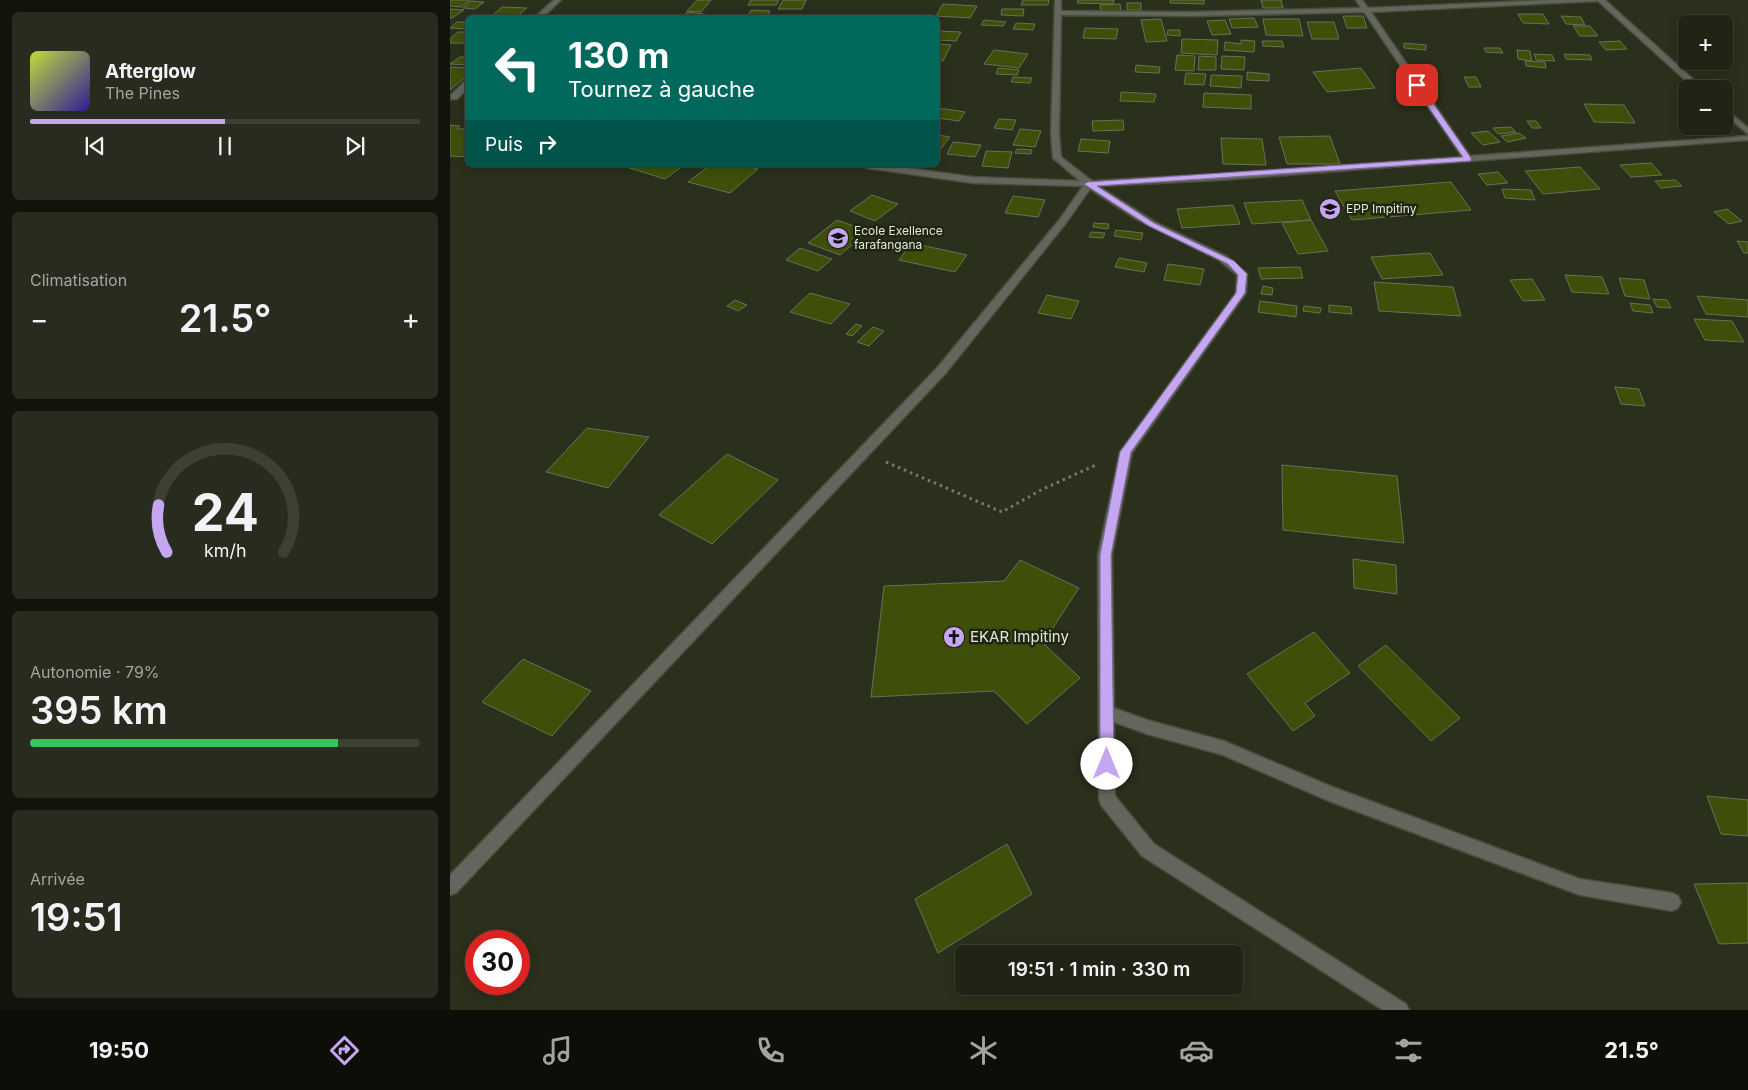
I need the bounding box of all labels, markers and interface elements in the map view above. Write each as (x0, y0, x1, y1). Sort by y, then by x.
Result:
map controls (1678, 15, 1733, 135)
button: + (1678, 15, 1733, 70)
text: 130 m (568, 34, 670, 76)
icon: left (485, 35, 550, 100)
text: Afterglow (105, 60, 196, 83)
pin (1396, 64, 1438, 106)
icon: arrive (1403, 71, 1431, 99)
text: Tournez à gauche (568, 76, 755, 102)
button: − (1678, 80, 1733, 135)
text: The Pines (105, 83, 180, 103)
icon: right (533, 130, 561, 158)
icon: previous (81, 132, 109, 160)
icon: pause (211, 132, 239, 160)
icon: next (341, 132, 369, 160)
text: Puis (485, 133, 523, 156)
school or university icon: EPP Impitiny (1318, 197, 1342, 221)
place label: EPP Impitiny (1346, 201, 1417, 216)
place label: Ecole Exellence farafangana (854, 223, 943, 252)
school or university icon: Ecole Exellence farafangana (826, 226, 850, 250)
text: Climatisation (30, 270, 127, 290)
text: 21.5° (179, 295, 271, 341)
text: − (30, 302, 49, 336)
text: + (401, 302, 420, 336)
text: 24 (191, 481, 259, 544)
text: km/h (204, 540, 246, 561)
church icon: EKAR Impitiny (942, 625, 966, 649)
place label: EKAR Impitiny (970, 627, 1069, 646)
text: Autonomie · 79% (30, 662, 160, 682)
text: 395 km (30, 687, 168, 733)
position arrow (1080, 737, 1132, 789)
text: Arrivée (30, 869, 85, 889)
text: 19:51 (30, 894, 122, 940)
speed limit sign: 30 (465, 930, 530, 995)
text: 19:51 · 1 min · 330 m (1008, 958, 1190, 981)
icon: directions (327, 1033, 362, 1068)
icon: music (540, 1033, 575, 1068)
icon: phone (753, 1033, 788, 1068)
icon: climate (966, 1033, 1001, 1068)
icon: car (1179, 1033, 1214, 1068)
icon: filters (1391, 1033, 1426, 1068)
text: 19:50 (89, 1037, 149, 1063)
text: 21.5° (1604, 1037, 1659, 1063)

